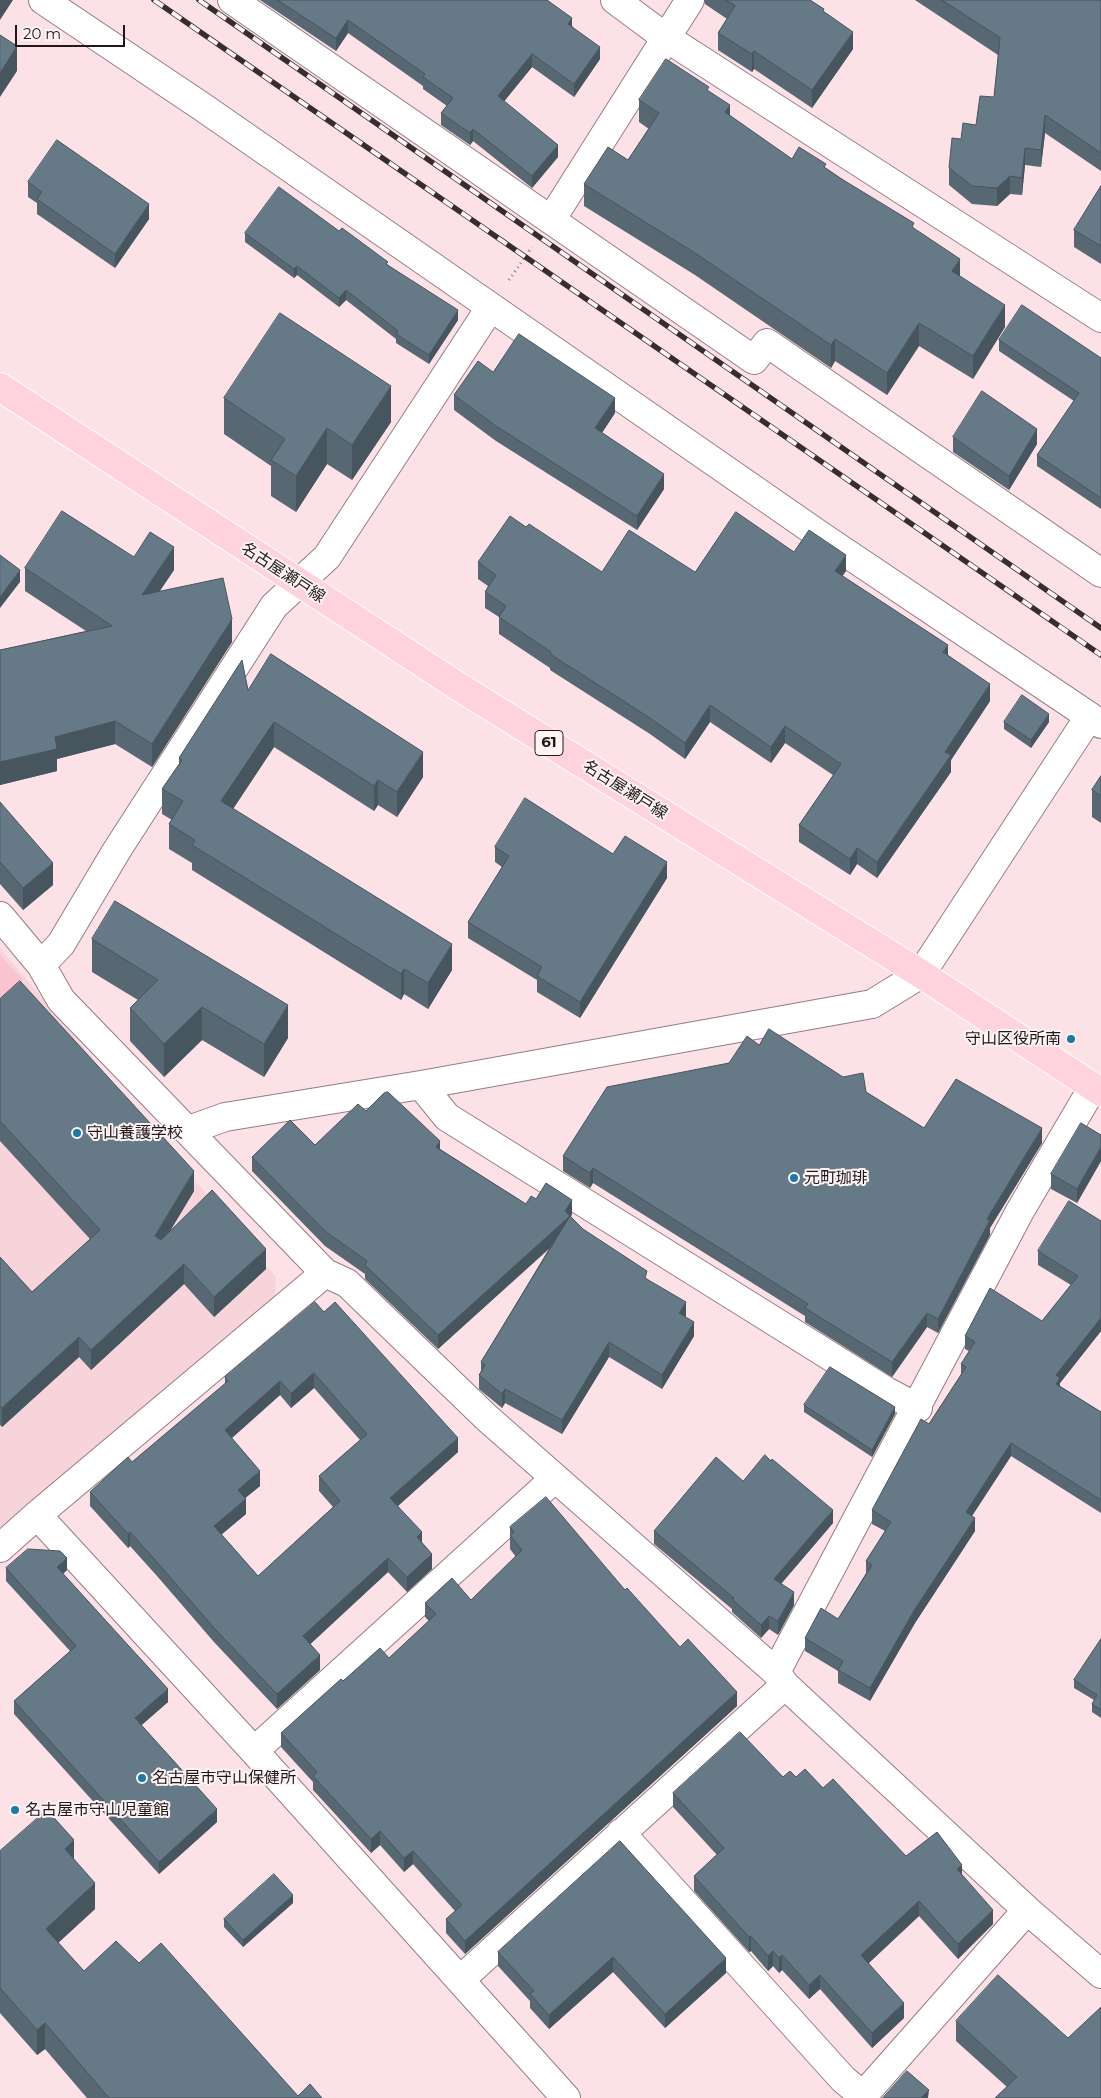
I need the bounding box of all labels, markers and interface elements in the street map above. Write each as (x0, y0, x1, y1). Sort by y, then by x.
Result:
scale bar (18, 15, 128, 47)
text: 20 m (23, 24, 61, 43)
street label: 名古屋瀬戸線 (238, 539, 328, 607)
road number: 61 (535, 730, 563, 756)
street label: 名古屋瀬戸線 (579, 756, 671, 824)
place label: 守山区役所南 (965, 1029, 1061, 1049)
marker: 守山区役所南 (1065, 1033, 1077, 1045)
place label: 守山養護学校 (87, 1123, 183, 1143)
marker: 守山養護学校 (71, 1127, 83, 1139)
place label: 元町珈琲 (804, 1168, 868, 1188)
marker: 元町珈琲 (788, 1172, 800, 1184)
place label: 名古屋市守山保健所 (152, 1768, 296, 1788)
marker: 名古屋市守山保健所 (136, 1772, 148, 1784)
place label: 名古屋市守山児童館 (25, 1800, 169, 1820)
marker: 名古屋市守山児童館 (9, 1804, 21, 1816)

